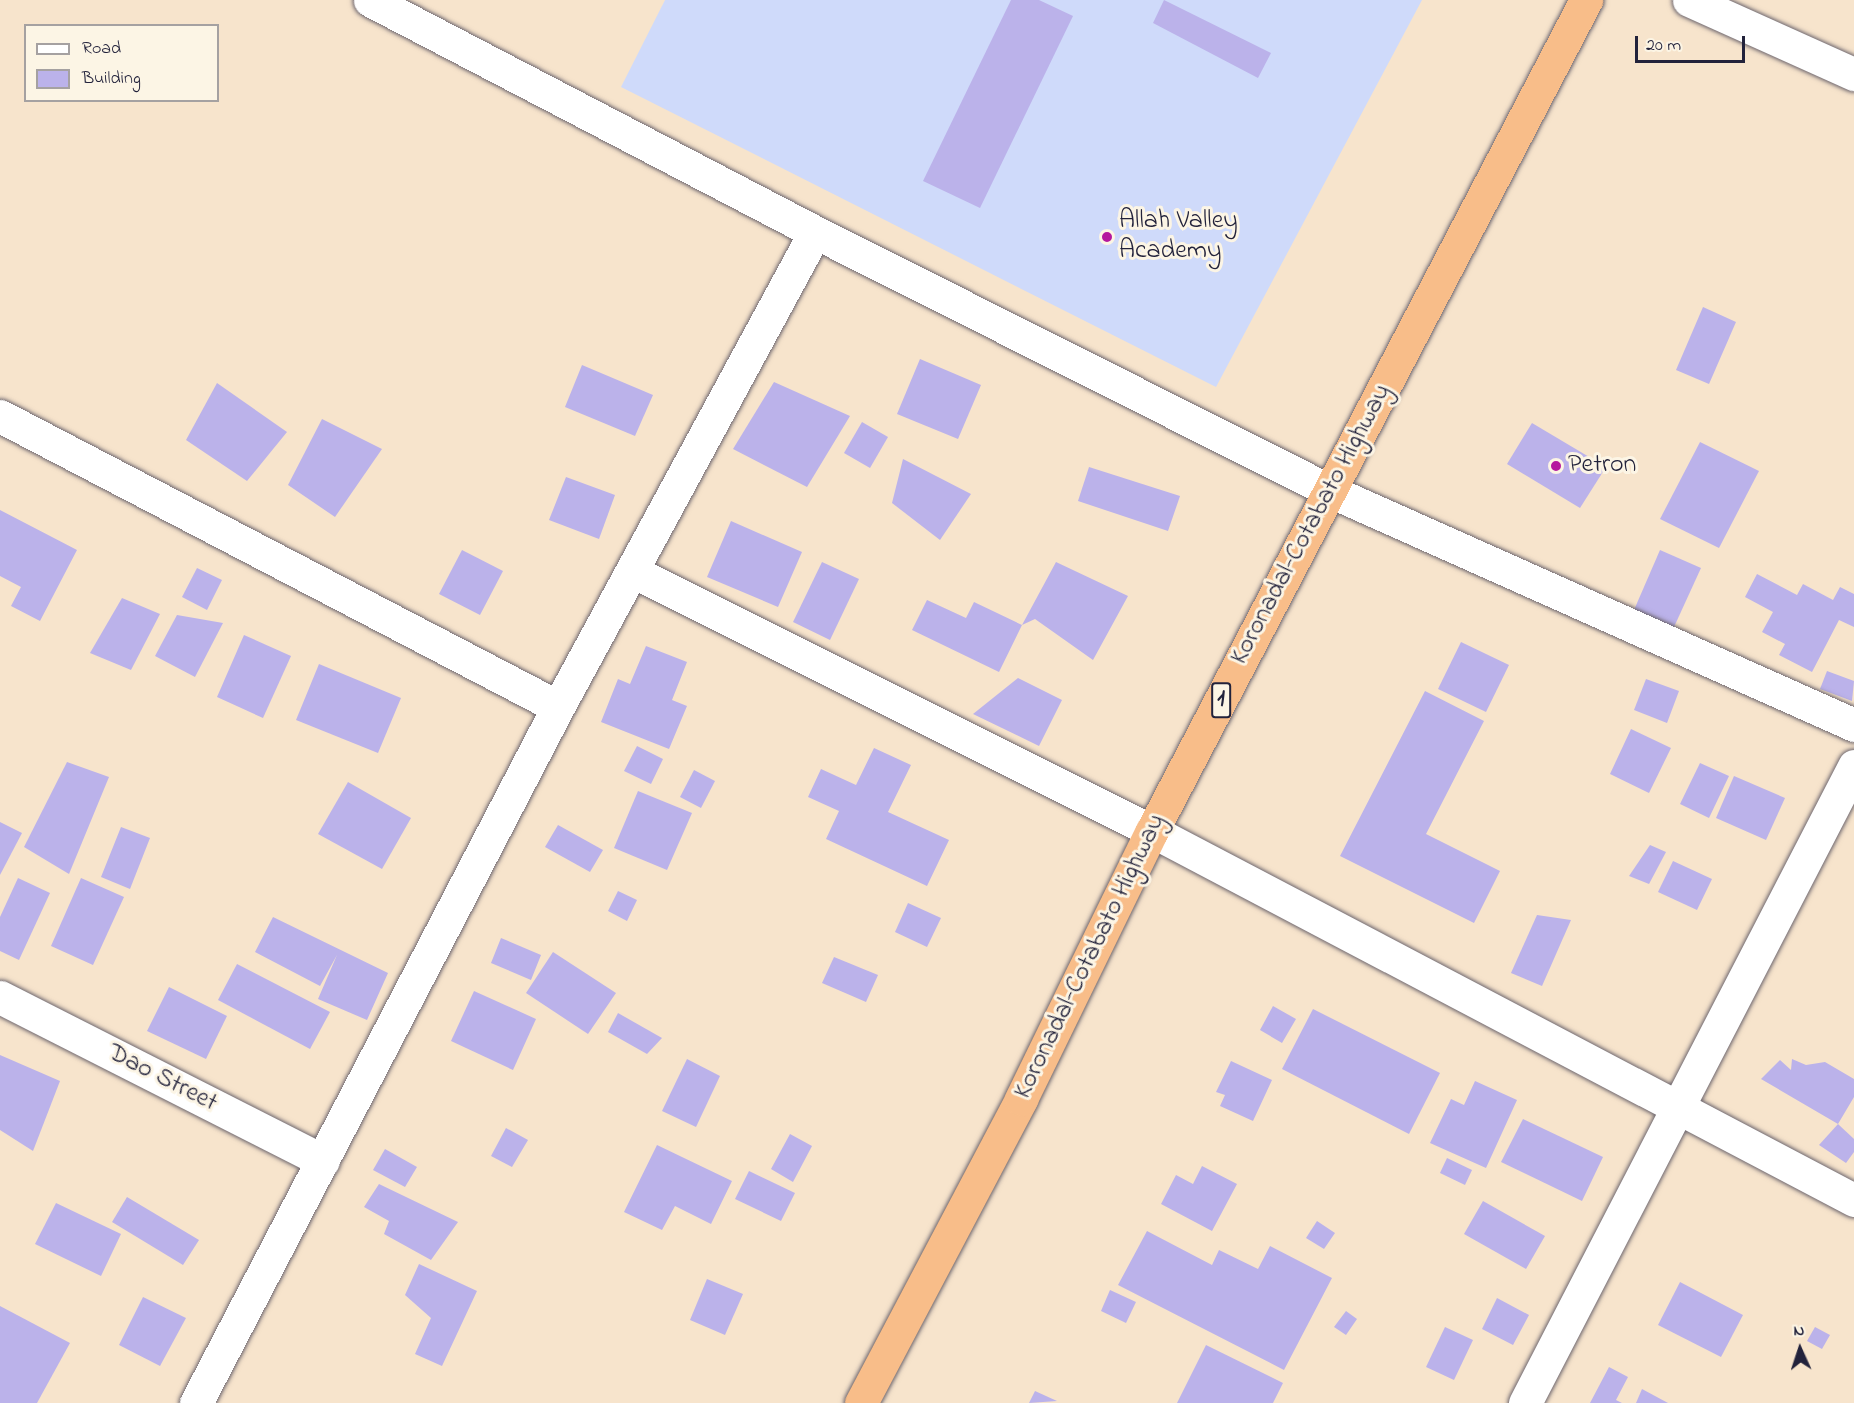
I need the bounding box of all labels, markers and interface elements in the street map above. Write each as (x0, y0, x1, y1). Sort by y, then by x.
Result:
legend (24, 24, 219, 102)
scale bar (1638, 24, 1748, 62)
text: 20 m (1646, 33, 1681, 59)
text: Road (82, 36, 121, 62)
text: Building (82, 66, 141, 92)
place label: Allah Valley Academy (1119, 206, 1238, 268)
marker: Allah Valley Academy (1100, 230, 1114, 244)
street label: Koronadal-Cotabato Highway (1225, 380, 1399, 670)
place label: Petron (1568, 450, 1636, 482)
marker: Petron (1549, 459, 1563, 473)
road number: 1 (1210, 679, 1232, 721)
street label: Koronadal-Cotabato Highway (1008, 810, 1174, 1104)
street label: Dao Street (102, 1038, 222, 1120)
north arrow (1770, 1319, 1830, 1379)
text: N (1793, 1319, 1805, 1343)

